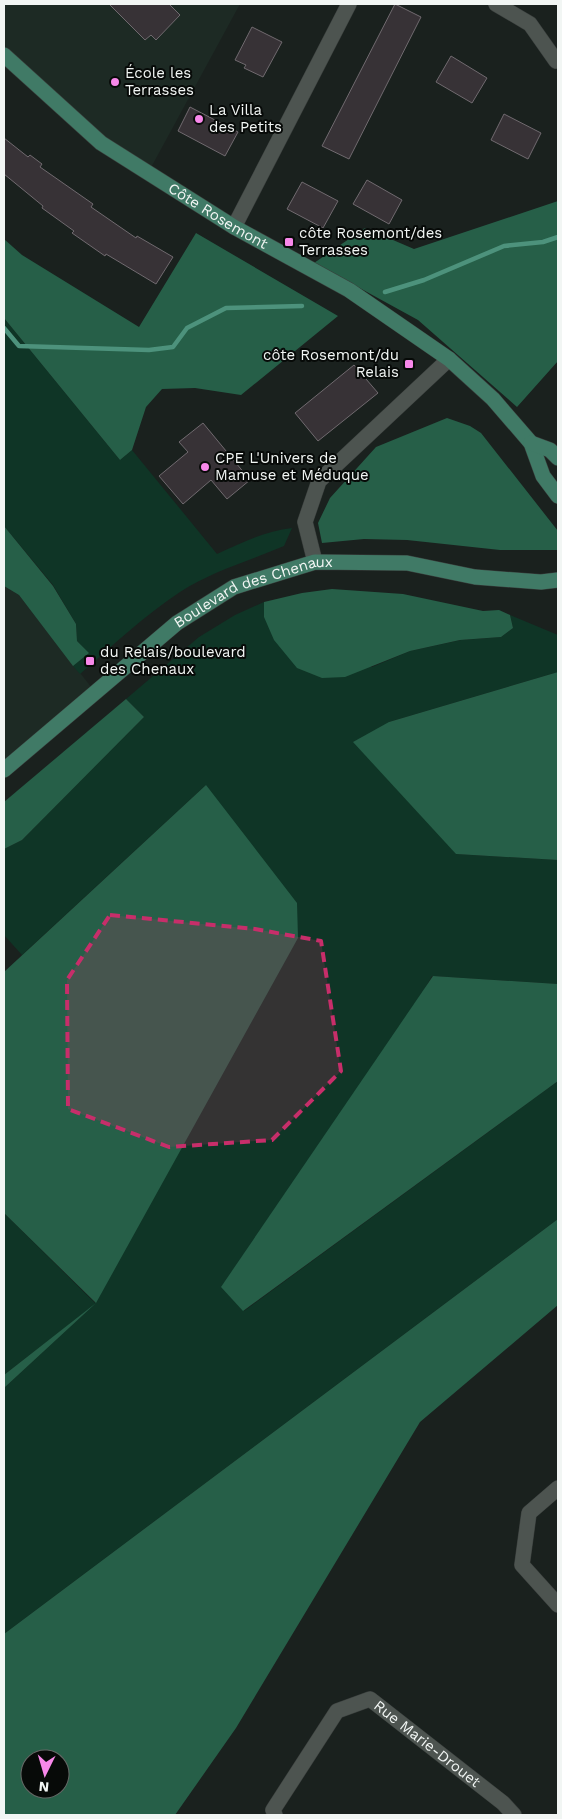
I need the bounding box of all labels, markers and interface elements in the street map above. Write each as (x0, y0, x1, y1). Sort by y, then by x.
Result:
place label: École les Terrasses (125, 64, 194, 99)
marker: École les Terrasses (109, 76, 121, 88)
place label: La Villa des Petits (209, 101, 282, 136)
marker: La Villa des Petits (193, 113, 205, 125)
street label: Côte Rosemont (165, 179, 272, 253)
place label: côte Rosemont/des Terrasses (299, 224, 442, 259)
marker: côte Rosemont/des Terrasses (283, 236, 295, 248)
place label: côte Rosemont/du Relais (263, 346, 399, 381)
marker: côte Rosemont/du Relais (403, 358, 415, 370)
place label: CPE L'Univers de Mamuse et Méduque (215, 449, 369, 484)
marker: CPE L'Univers de Mamuse et Méduque (199, 461, 211, 473)
street label: Boulevard des Chenaux (170, 553, 333, 632)
place label: du Relais/boulevard des Chenaux (100, 643, 246, 678)
marker: du Relais/boulevard des Chenaux (84, 655, 96, 667)
street label: Rue Marie-Drouet (370, 1697, 485, 1791)
north arrow (20, 1749, 70, 1799)
text: N (38, 1779, 50, 1795)

